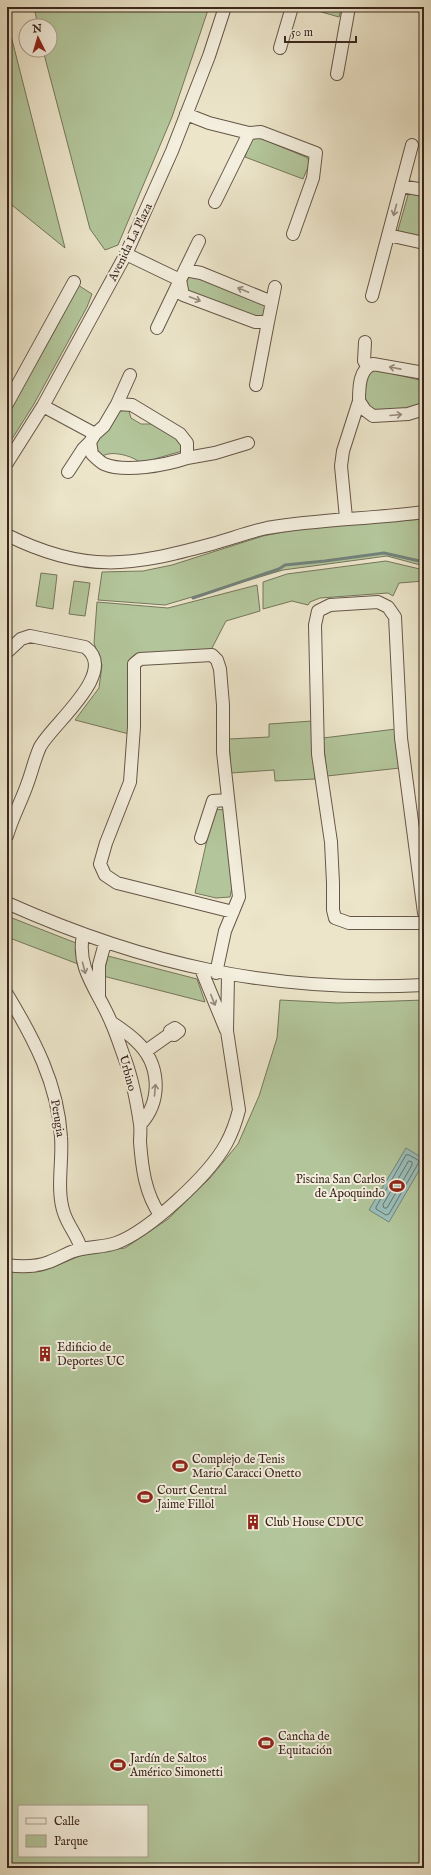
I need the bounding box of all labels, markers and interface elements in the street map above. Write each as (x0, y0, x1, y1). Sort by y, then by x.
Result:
north arrow (18, 18, 58, 58)
scale bar (285, 18, 356, 44)
text: N (31, 22, 43, 37)
text: 50 m (291, 25, 313, 40)
street label: Avenida La Plaza (105, 200, 156, 285)
one-way arrow (391, 204, 398, 217)
one-way arrow (237, 286, 249, 294)
one-way arrow (188, 296, 200, 304)
one-way arrow (389, 364, 402, 372)
one-way arrow (389, 412, 402, 419)
one-way arrow (81, 961, 89, 974)
one-way arrow (210, 994, 218, 1006)
street label: Urbino (116, 1053, 140, 1093)
one-way arrow (152, 1084, 159, 1097)
street label: Perugia (47, 1098, 68, 1139)
place label: Piscina San Carlos de Apoquindo (296, 1172, 386, 1202)
sports icon: Piscina San Carlos de Apoquindo (388, 1177, 406, 1195)
place label: Edificio de Deportes UC (57, 1340, 125, 1370)
building icon: Edificio de Deportes UC (36, 1345, 54, 1363)
place label: Complejo de Tenis Mario Caracci Onetto (192, 1452, 302, 1481)
sports icon: Complejo de Tenis Mario Caracci Onetto (171, 1457, 189, 1475)
place label: Court Central Jaime Fillol (155, 1483, 228, 1513)
sports icon: Court Central Jaime Fillol (136, 1488, 154, 1506)
building icon: Club House CDUC (244, 1513, 262, 1531)
place label: Club House CDUC (265, 1515, 364, 1530)
place label: Cancha de Equitación (278, 1729, 333, 1759)
sports icon: Cancha de Equitación (257, 1734, 275, 1752)
place label: Jardín de Saltos Américo Simonetti (128, 1751, 223, 1780)
sports icon: Jardín de Saltos Américo Simonetti (109, 1756, 127, 1774)
legend (18, 1805, 148, 1857)
text: Calle (54, 1814, 80, 1829)
text: Parque (54, 1834, 89, 1850)

